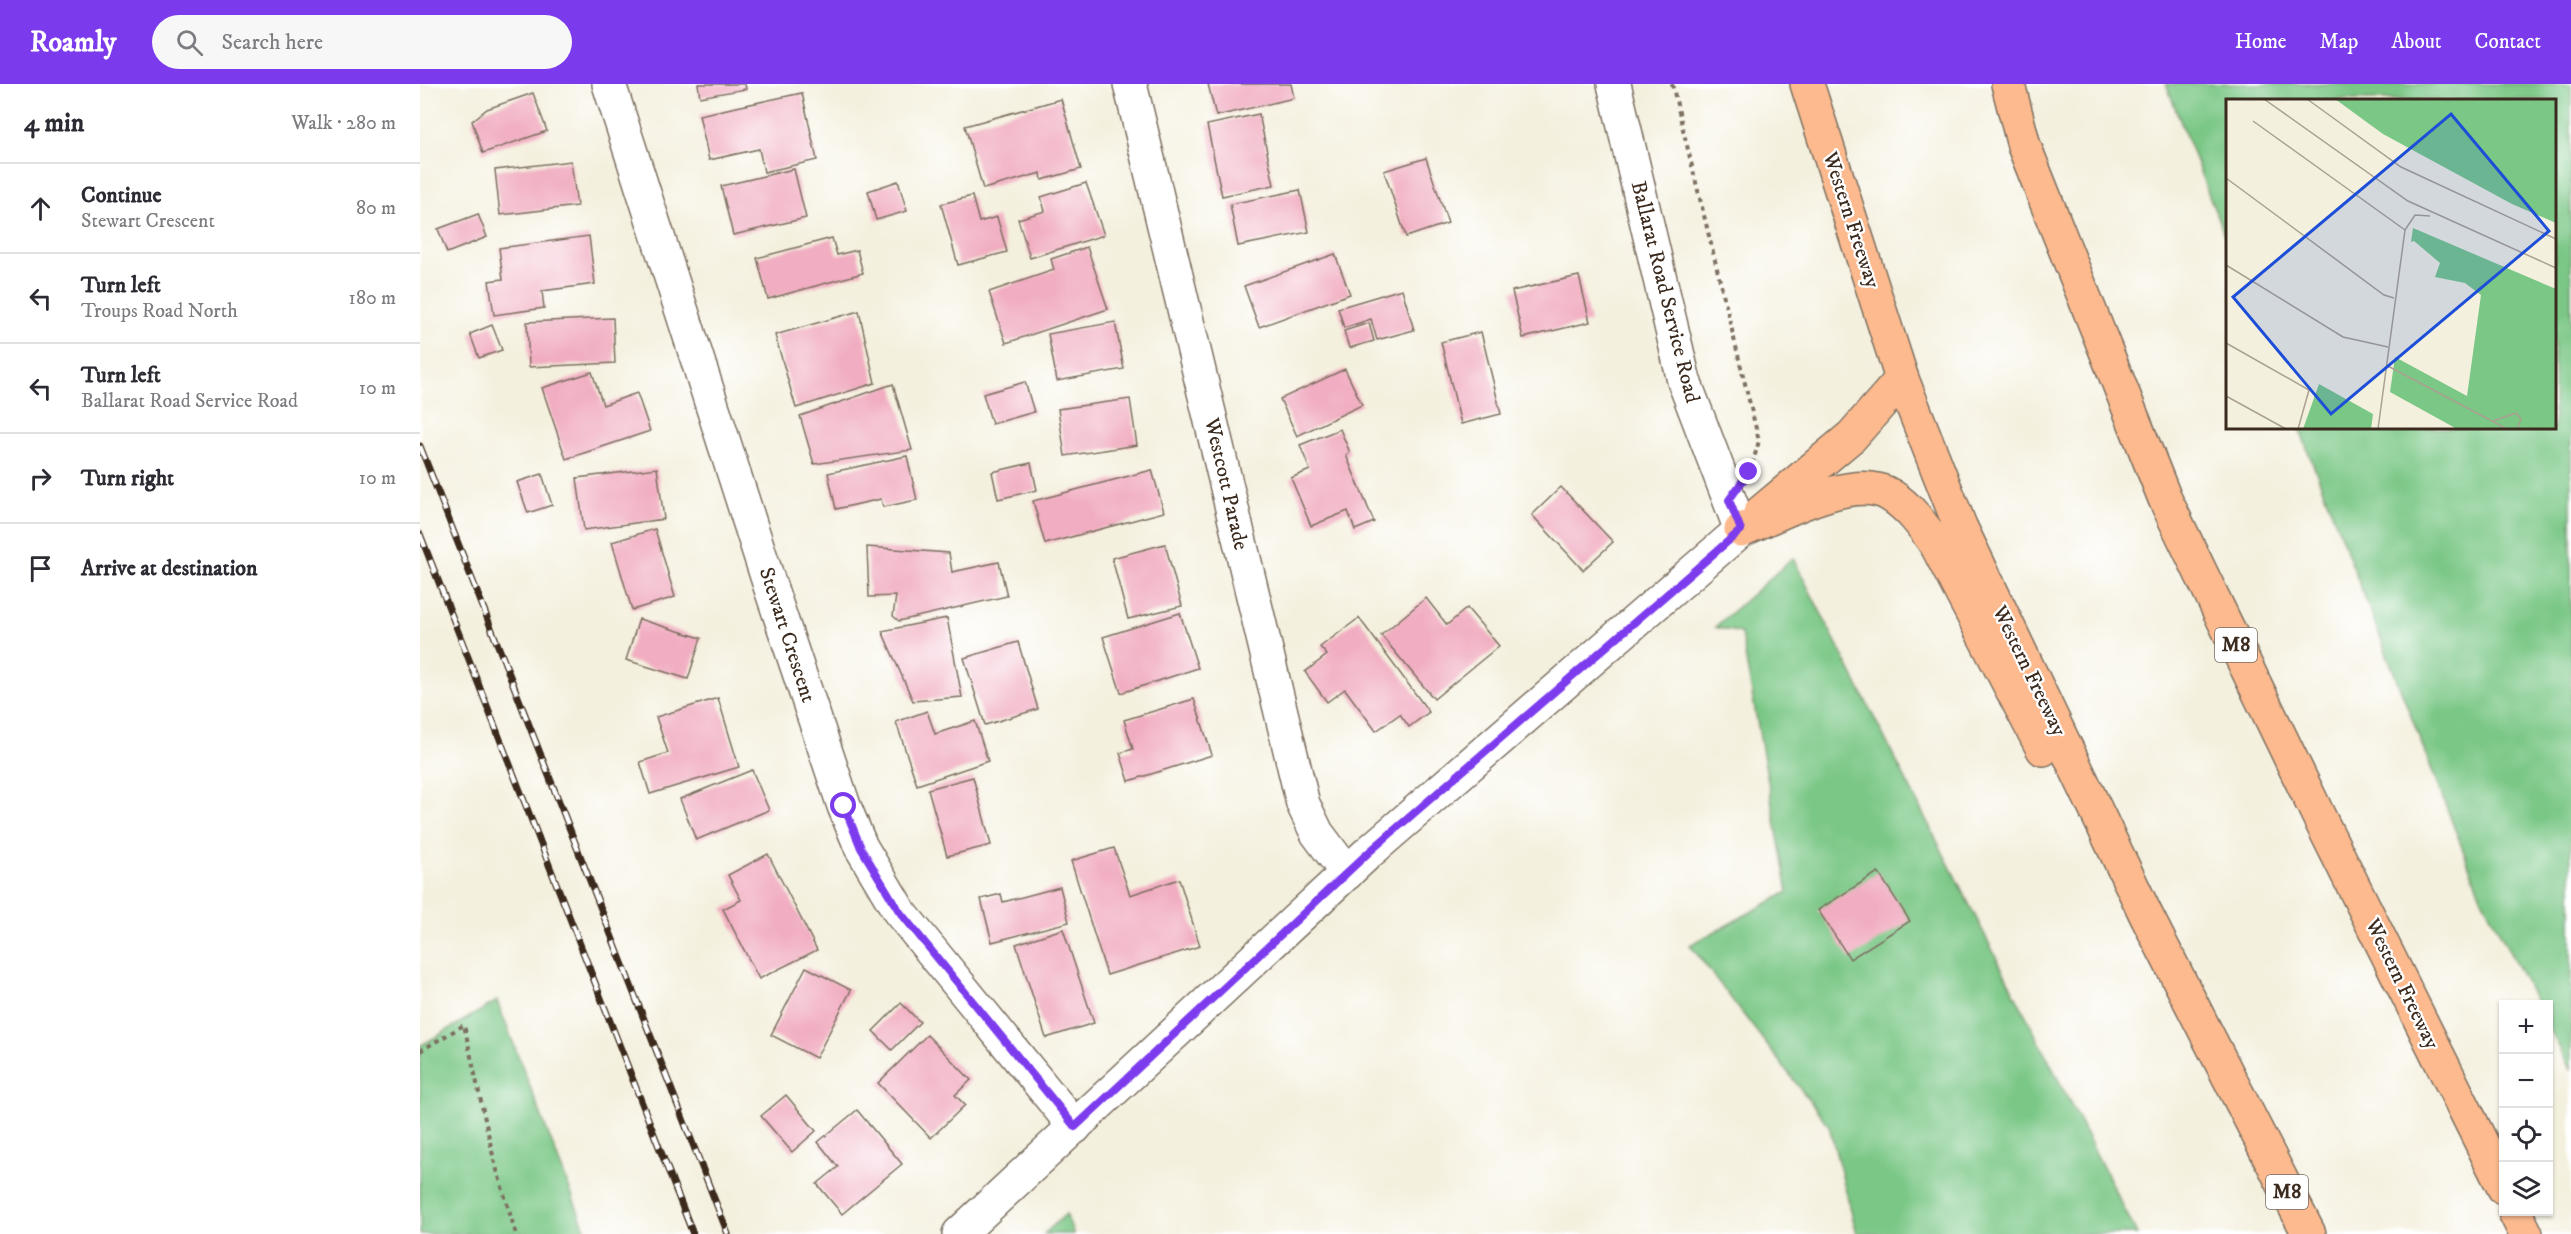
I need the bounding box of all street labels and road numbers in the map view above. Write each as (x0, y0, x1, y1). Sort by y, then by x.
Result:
street label: Western Freeway (1816, 148, 1886, 292)
street label: Ballarat Road Service Road (1625, 178, 1705, 406)
street label: Westcott Parade (1198, 414, 1254, 553)
street label: Stewart Crescent (753, 564, 821, 706)
street label: Western Freeway (1986, 601, 2072, 741)
road number: M8 (2215, 628, 2257, 662)
street label: Western Freeway (2359, 914, 2445, 1054)
road number: M8 (2266, 1175, 2308, 1209)

